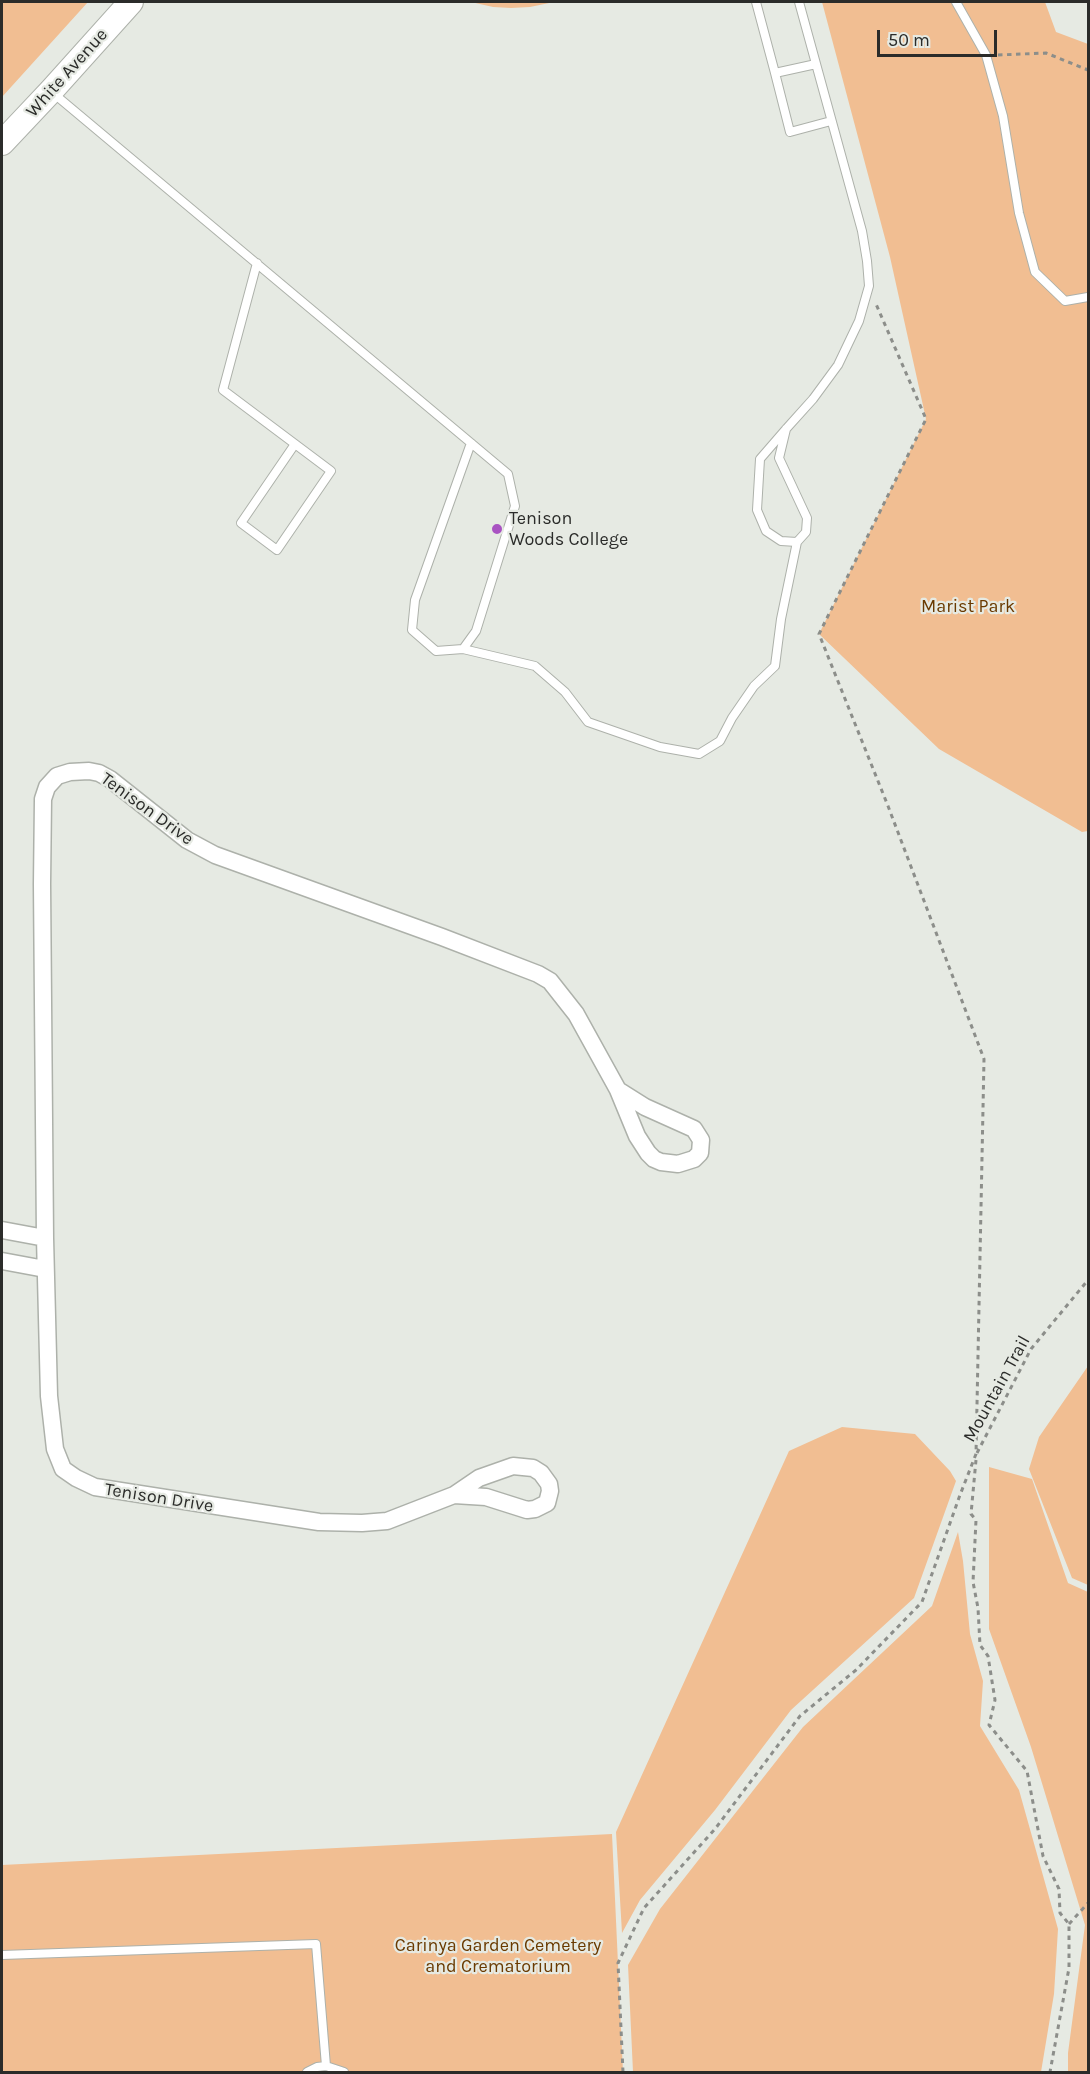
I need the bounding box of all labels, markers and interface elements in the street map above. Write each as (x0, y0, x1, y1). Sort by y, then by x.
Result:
scale bar (880, 18, 1000, 56)
street label: White Avenue (22, 24, 112, 122)
text: 50 m (888, 29, 930, 51)
place label: Tenison Woods College (509, 508, 628, 550)
marker: Tenison Woods College (490, 522, 504, 536)
park label: Marist Park (921, 596, 1015, 618)
street label: Tenison Drive (96, 768, 198, 850)
street label: Mountain Trail (959, 1332, 1035, 1446)
street label: Tenison Drive (103, 1479, 215, 1517)
park label: Carinya Garden Cemetery and Crematorium (395, 1935, 601, 1978)

